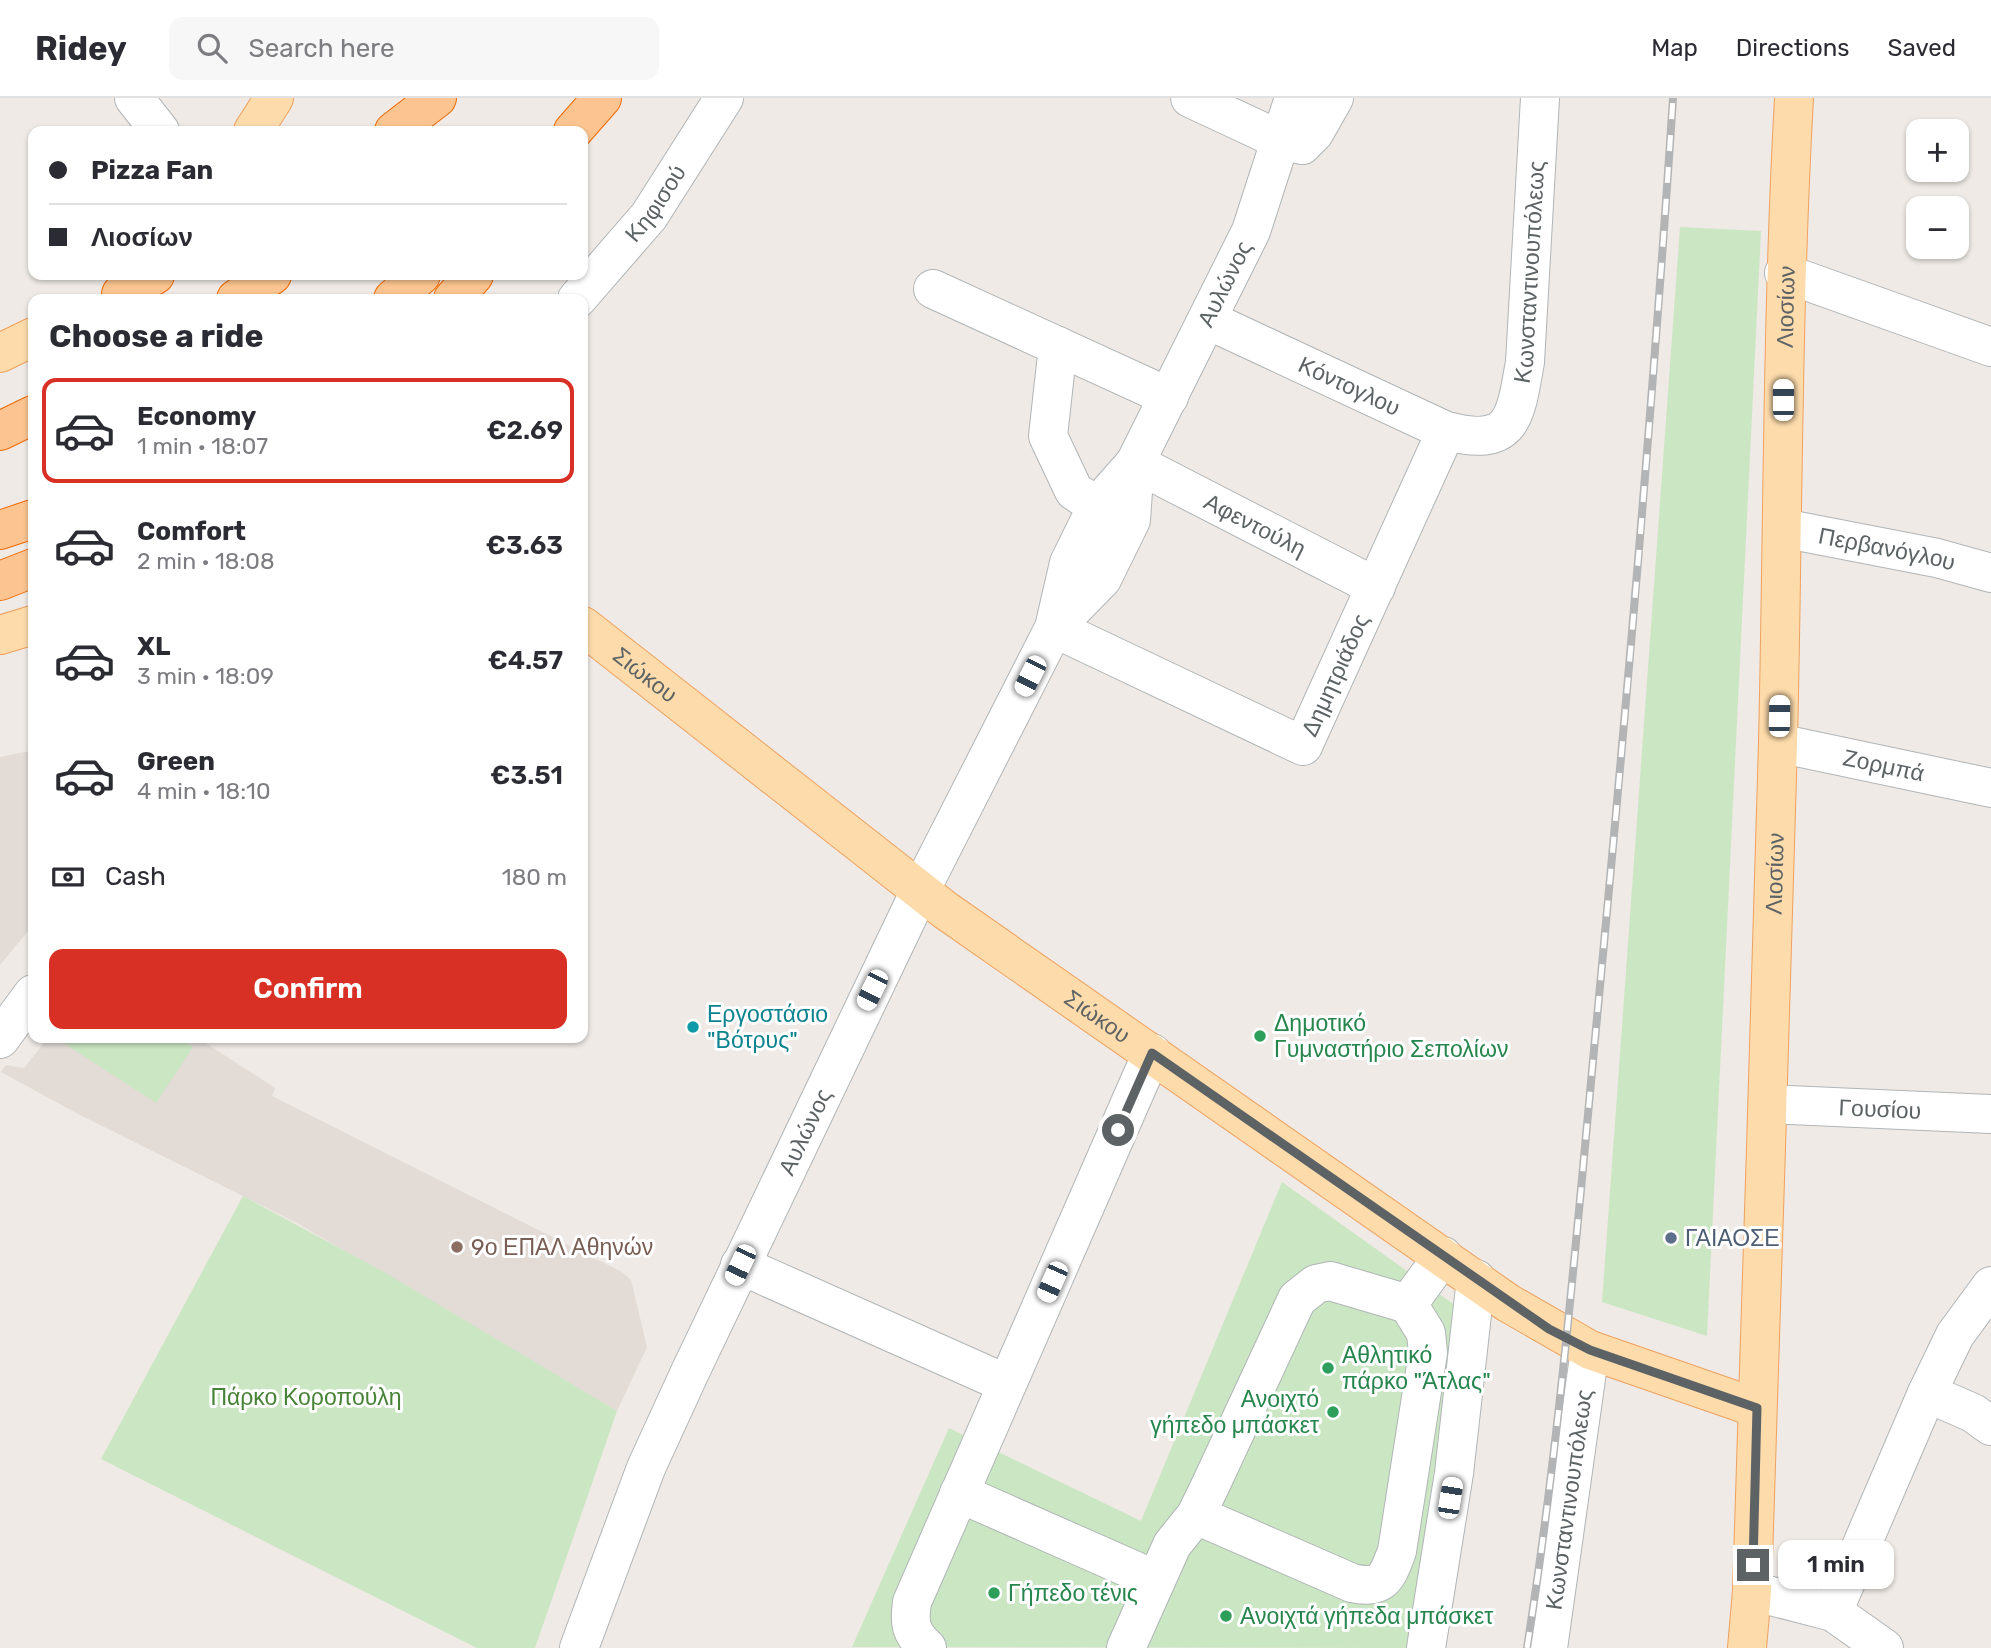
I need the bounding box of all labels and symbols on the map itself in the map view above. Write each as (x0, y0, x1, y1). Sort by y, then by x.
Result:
street label: Κηφισού (619, 160, 692, 248)
street label: Κωνσταντινουπόλεως (1508, 160, 1550, 385)
street label: Αυλώνος (1191, 236, 1258, 331)
street label: Λιοσίων (1771, 265, 1801, 348)
street label: Κόντογλου (1294, 350, 1405, 422)
car (1773, 379, 1794, 421)
street label: Αφεντούλη (1199, 487, 1311, 563)
street label: Περβανόγλου (1816, 521, 1959, 576)
street label: Δημητριάδος (1295, 609, 1375, 741)
street label: Σιώκου (607, 641, 683, 709)
car (1012, 653, 1049, 699)
car (1769, 695, 1790, 737)
street label: Ζορμπά (1841, 743, 1927, 788)
street label: Λιοσίων (1760, 832, 1790, 915)
car (854, 967, 891, 1013)
street label: Σιώκου (1059, 984, 1136, 1049)
place label: Εργοστάσιο "Βότρυς" (707, 1000, 828, 1054)
place label: Δημοτικό Γυμναστήριο Σεπολίων (1274, 1009, 1508, 1063)
marker: Εργοστάσιο "Βότρυς" (685, 1019, 701, 1035)
marker: Δημοτικό Γυμναστήριο Σεπολίων (1252, 1028, 1268, 1044)
street label: Αυλώνος (772, 1084, 837, 1179)
street label: Γουσίου (1838, 1093, 1922, 1125)
route start (1102, 1114, 1134, 1146)
place label: ΓΑΙΑΟΣΕ (1685, 1224, 1780, 1252)
marker: ΓΑΙΑΟΣΕ (1663, 1230, 1679, 1246)
place label: 9ο ΕΠΑΛ Αθηνών (471, 1233, 653, 1261)
marker: 9ο ΕΠΑΛ Αθηνών (449, 1239, 465, 1255)
car (722, 1242, 759, 1288)
car (1034, 1259, 1071, 1305)
place label: Αθλητικό πάρκο "Άτλας" (1342, 1341, 1491, 1395)
marker: Αθλητικό πάρκο "Άτλας" (1320, 1360, 1336, 1376)
park label: Πάρκο Κοροπούλη (210, 1383, 402, 1411)
place label: Ανοιχτό γήπεδο μπάσκετ (1150, 1385, 1319, 1439)
street label: Κωνσταντινουπόλεως (1540, 1387, 1598, 1612)
marker: Ανοιχτό γήπεδο μπάσκετ (1325, 1404, 1341, 1420)
car (1437, 1476, 1464, 1520)
callout: 1 min (1778, 1540, 1893, 1590)
route end (1737, 1549, 1769, 1581)
place label: Γήπεδο τένις (1008, 1579, 1138, 1607)
marker: Γήπεδο τένις (986, 1585, 1002, 1601)
place label: Ανοιχτά γήπεδα μπάσκετ (1240, 1602, 1493, 1630)
marker: Ανοιχτά γήπεδα μπάσκετ (1218, 1608, 1234, 1624)

